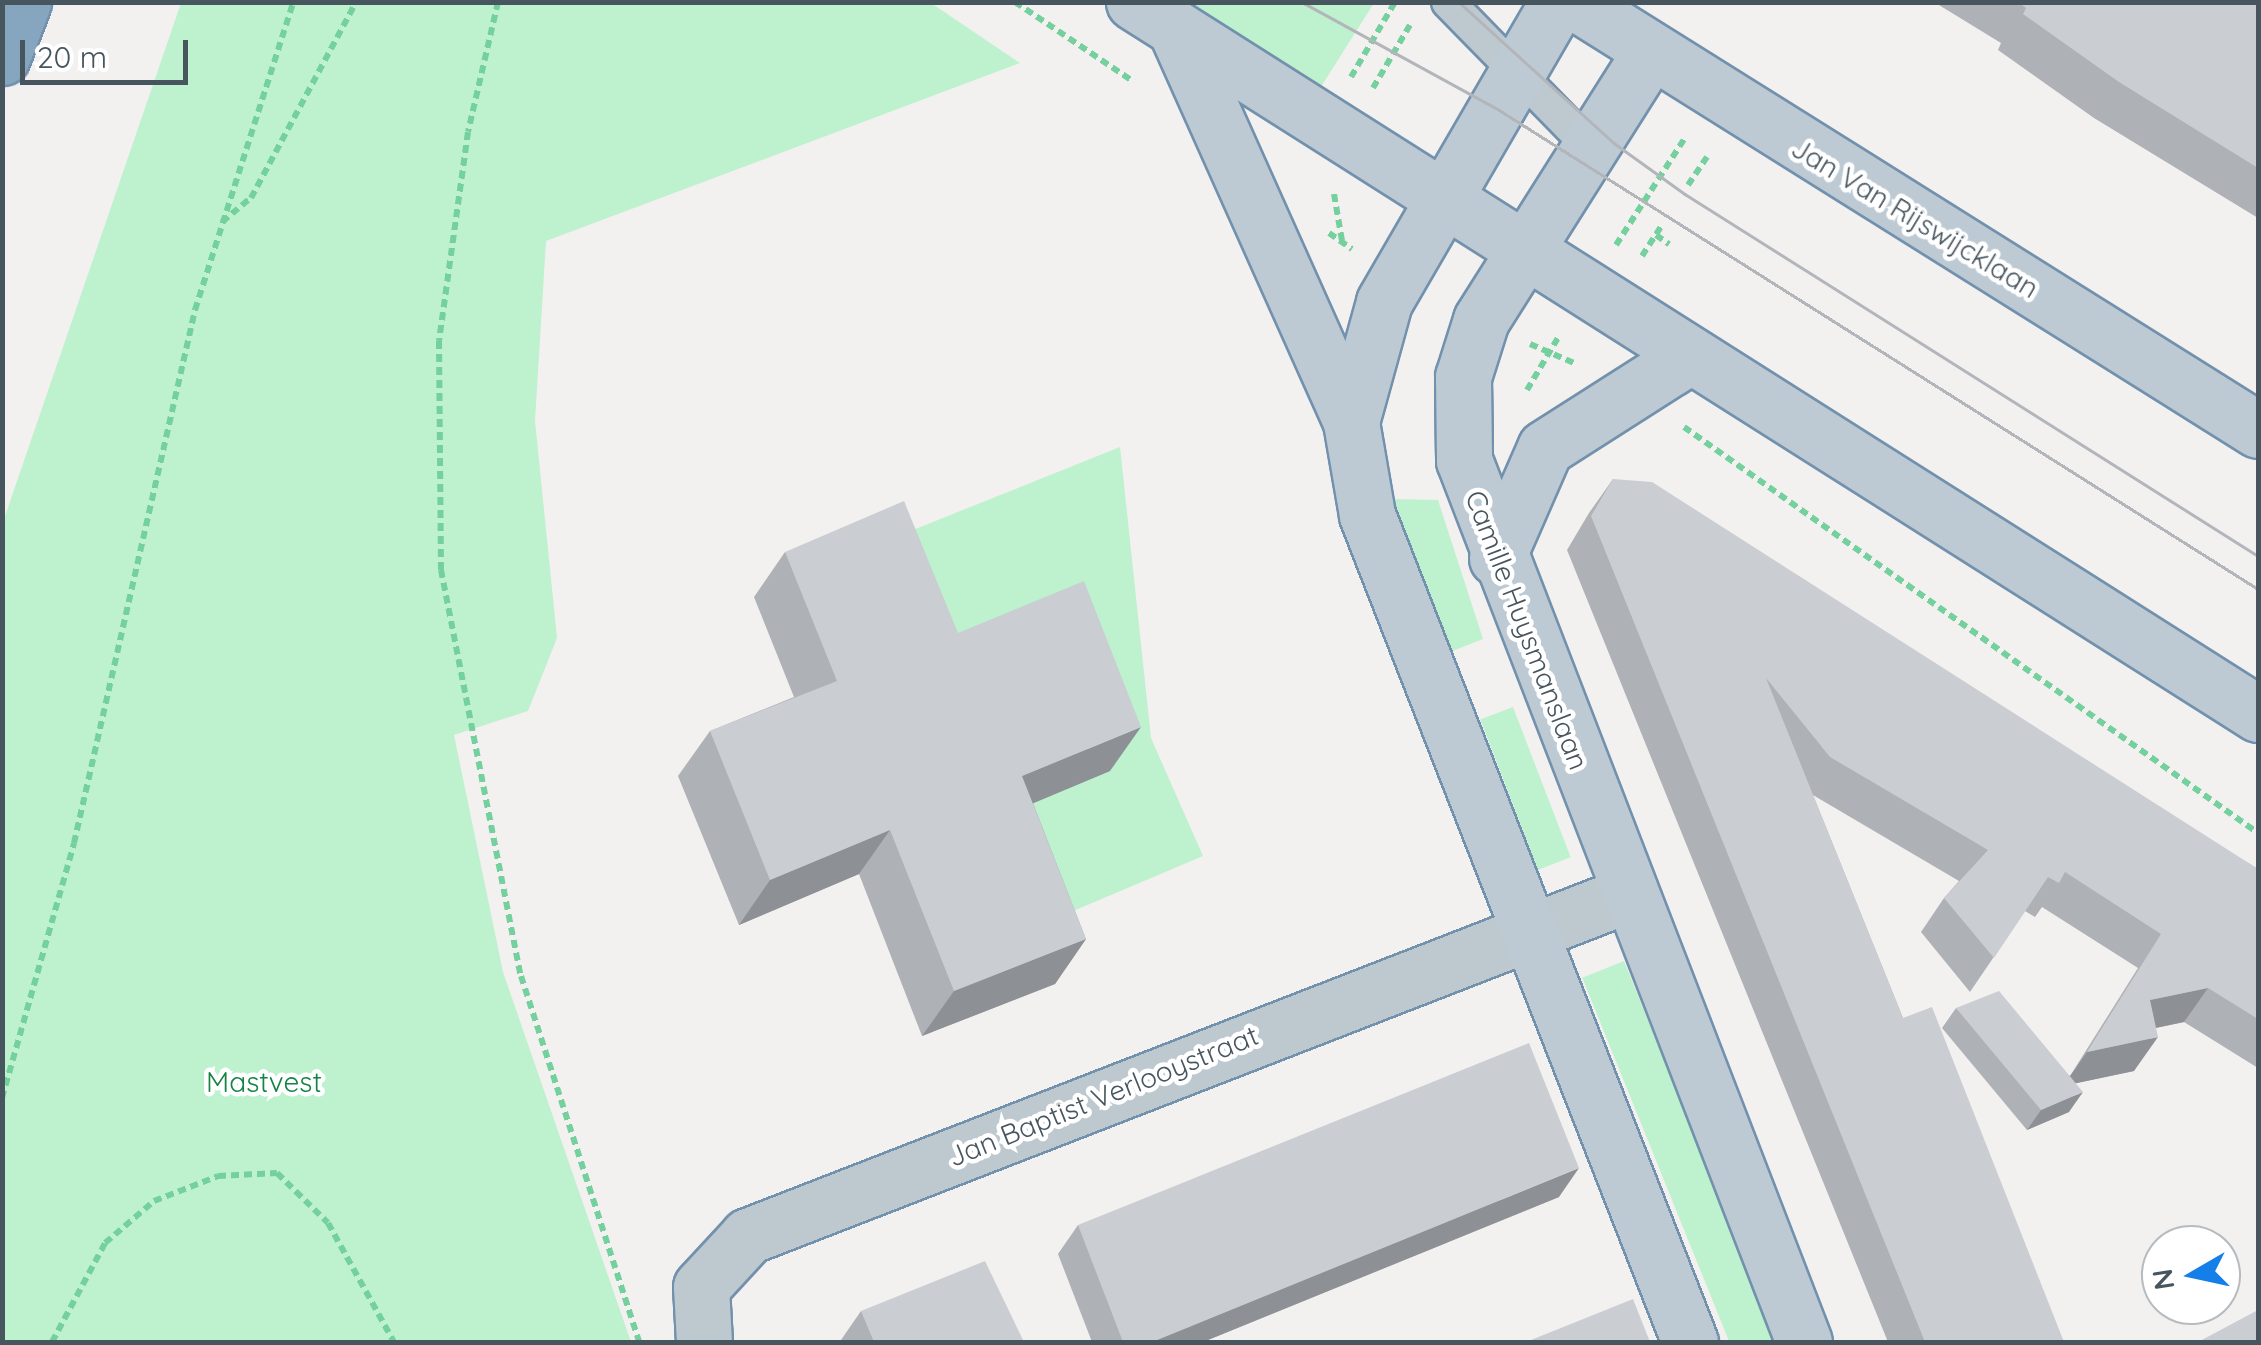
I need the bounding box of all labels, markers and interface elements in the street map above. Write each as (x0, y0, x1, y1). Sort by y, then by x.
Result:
scale bar (25, 20, 192, 82)
text: 20 m (37, 38, 107, 76)
street label: Jan Van Rijswijcklaan (1785, 131, 2045, 305)
street label: Camille Huysmanslaan (1458, 486, 1596, 774)
street label: Jan Baptist Verlooystraat (943, 1018, 1263, 1174)
park label: Mastvest (206, 1065, 322, 1099)
north arrow (2141, 1225, 2241, 1325)
text: N (2144, 1267, 2182, 1292)

